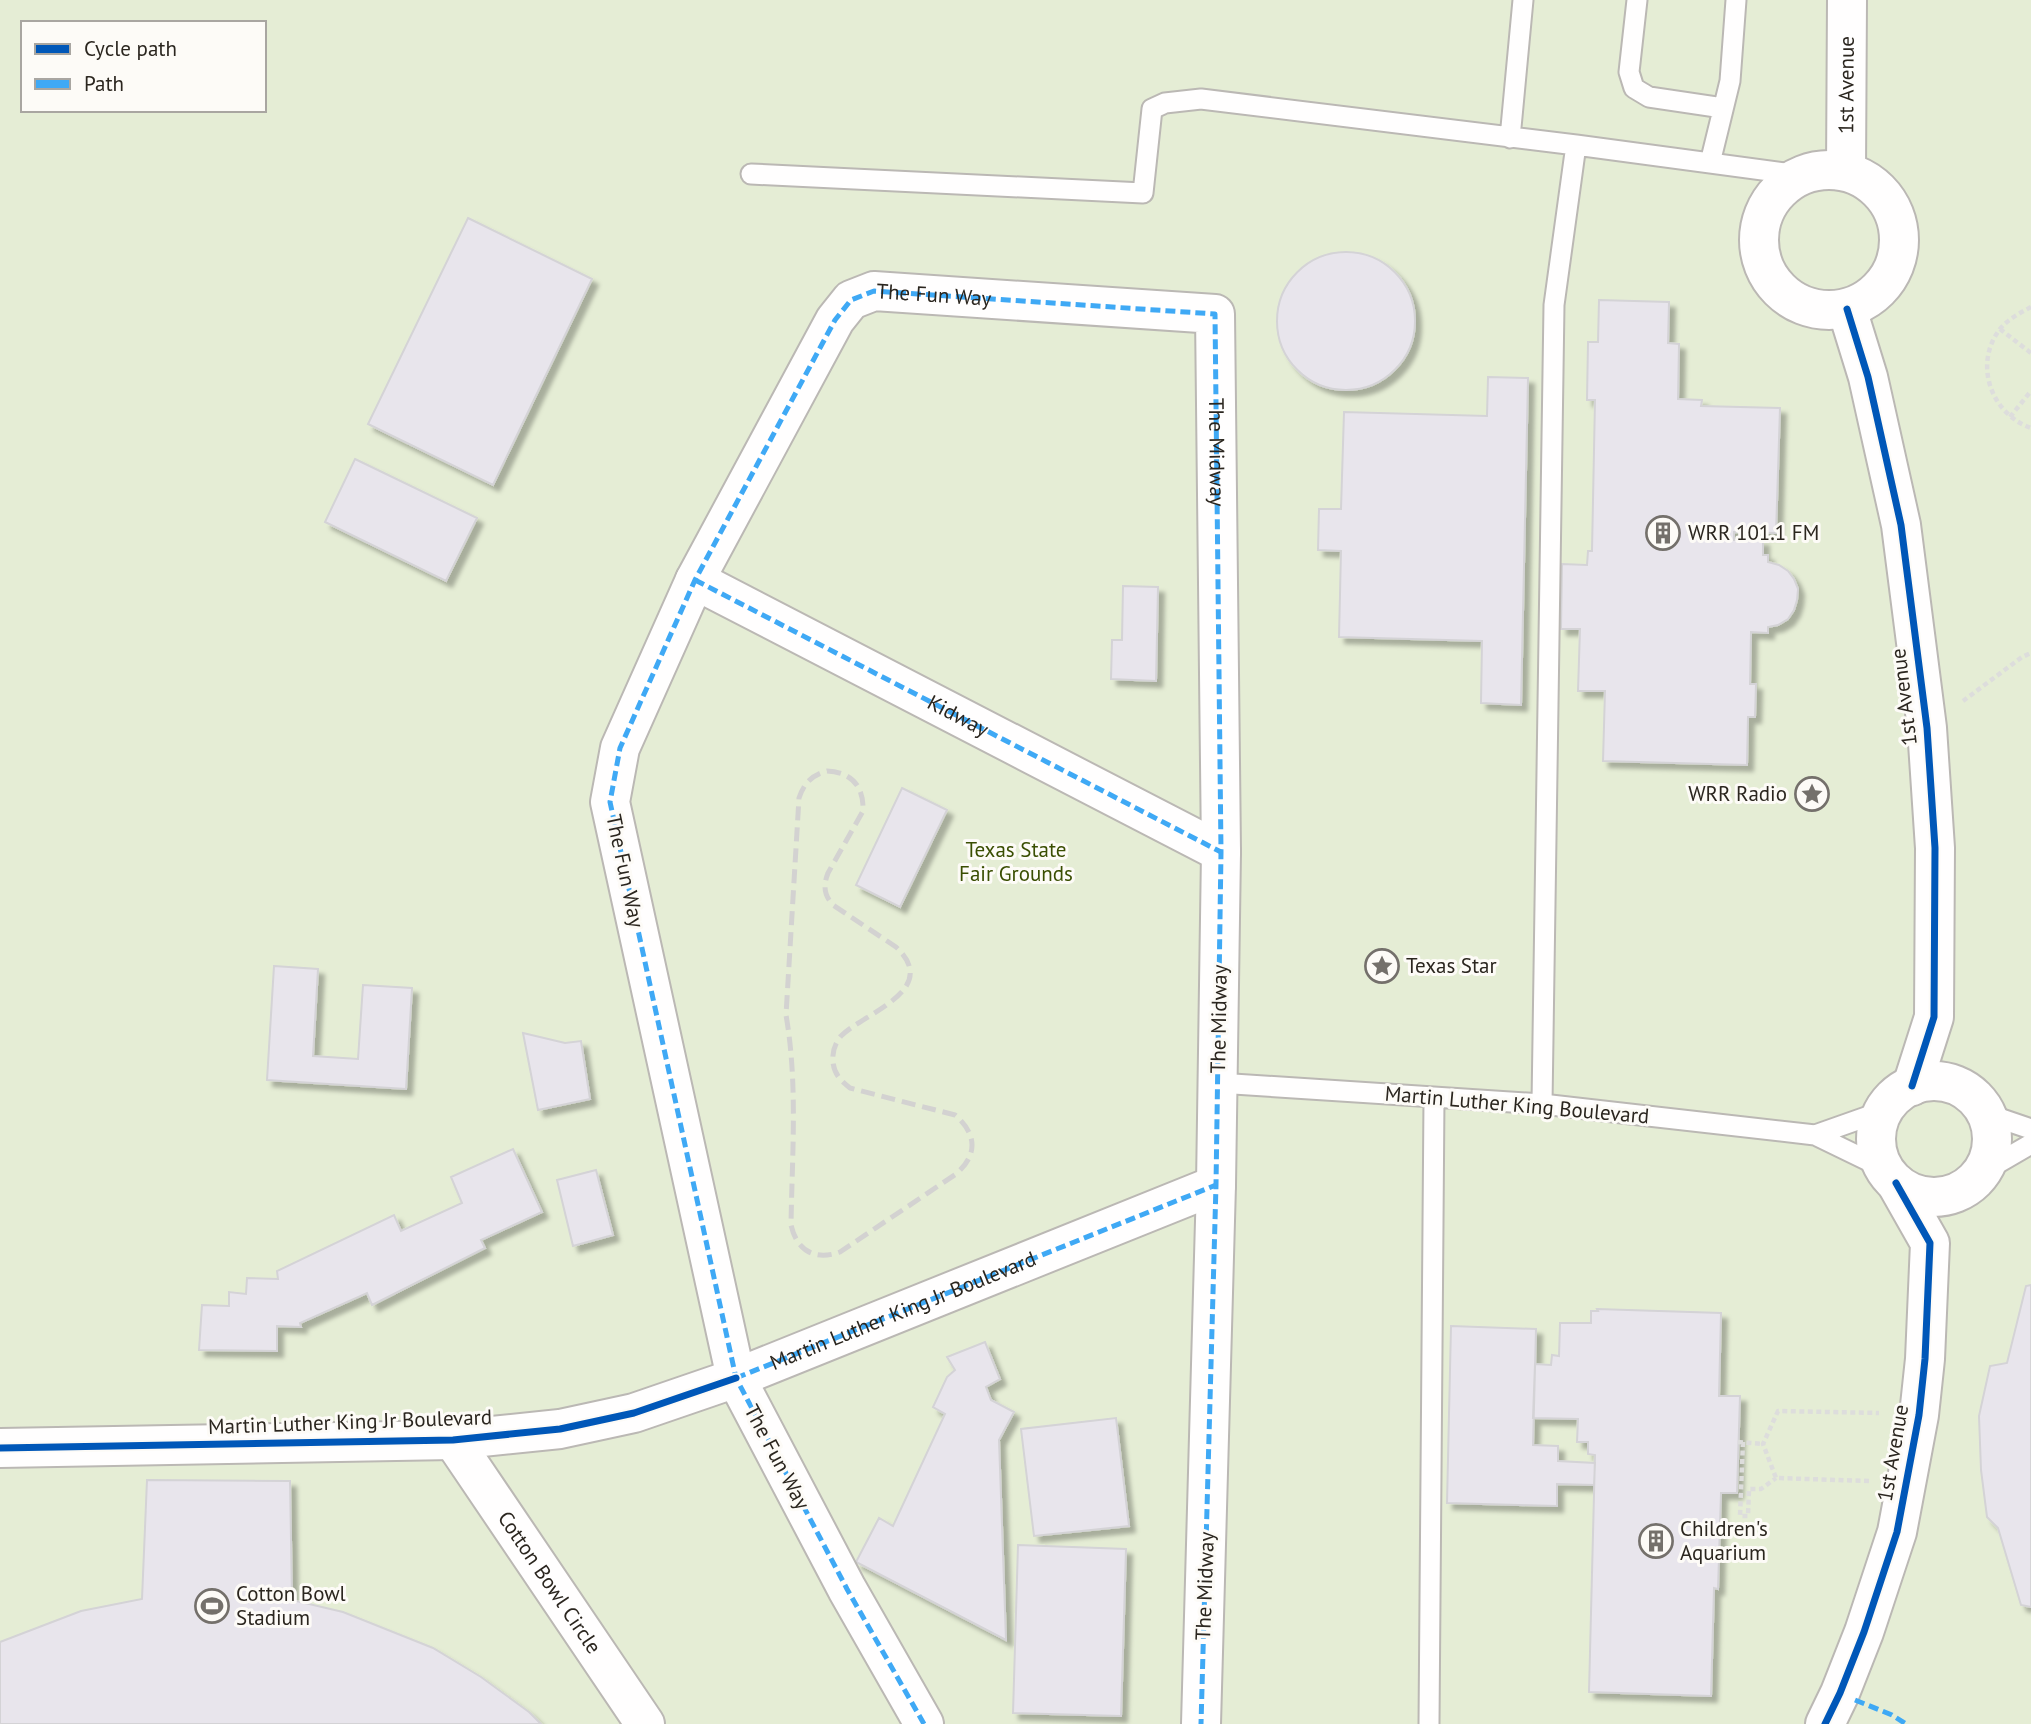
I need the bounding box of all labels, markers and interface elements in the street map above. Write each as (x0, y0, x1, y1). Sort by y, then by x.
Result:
legend (21, 21, 266, 112)
text: Cycle path (84, 35, 177, 62)
street label: 1st Avenue (1832, 36, 1860, 134)
text: Path (84, 70, 124, 97)
street label: The Fun Way (876, 277, 992, 312)
street label: The Midway (1203, 398, 1231, 507)
building icon: WRR 101.1 FM (1644, 514, 1682, 552)
place label: WRR 101.1 FM (1688, 519, 1819, 546)
street label: 1st Avenue (1884, 647, 1923, 747)
street label: Kidway (923, 689, 994, 743)
place icon: WRR Radio (1793, 775, 1831, 813)
place label: WRR Radio (1688, 780, 1787, 807)
street label: The Fun Way (600, 812, 651, 930)
park label: Texas State Fair Grounds (959, 836, 1073, 887)
place icon: Texas Star (1363, 947, 1401, 985)
place label: Texas Star (1406, 952, 1497, 979)
street label: The Midway (1204, 964, 1233, 1074)
street label: Martin Luther King Boulevard (1384, 1079, 1650, 1130)
street label: Martin Luther King Jr Boulevard (766, 1245, 1040, 1376)
street label: The Fun Way (739, 1400, 816, 1514)
street label: 1st Avenue (1871, 1402, 1914, 1503)
street label: Martin Luther King Jr Boulevard (207, 1403, 492, 1440)
street label: Cotton Bowl Circle (492, 1506, 608, 1659)
place label: Children's Aquarium (1680, 1515, 1768, 1566)
building icon: Children's Aquarium (1637, 1522, 1675, 1560)
street label: The Midway (1189, 1531, 1220, 1641)
place label: Cotton Bowl Stadium (236, 1580, 346, 1631)
sports icon: Cotton Bowl Stadium (193, 1587, 231, 1625)

